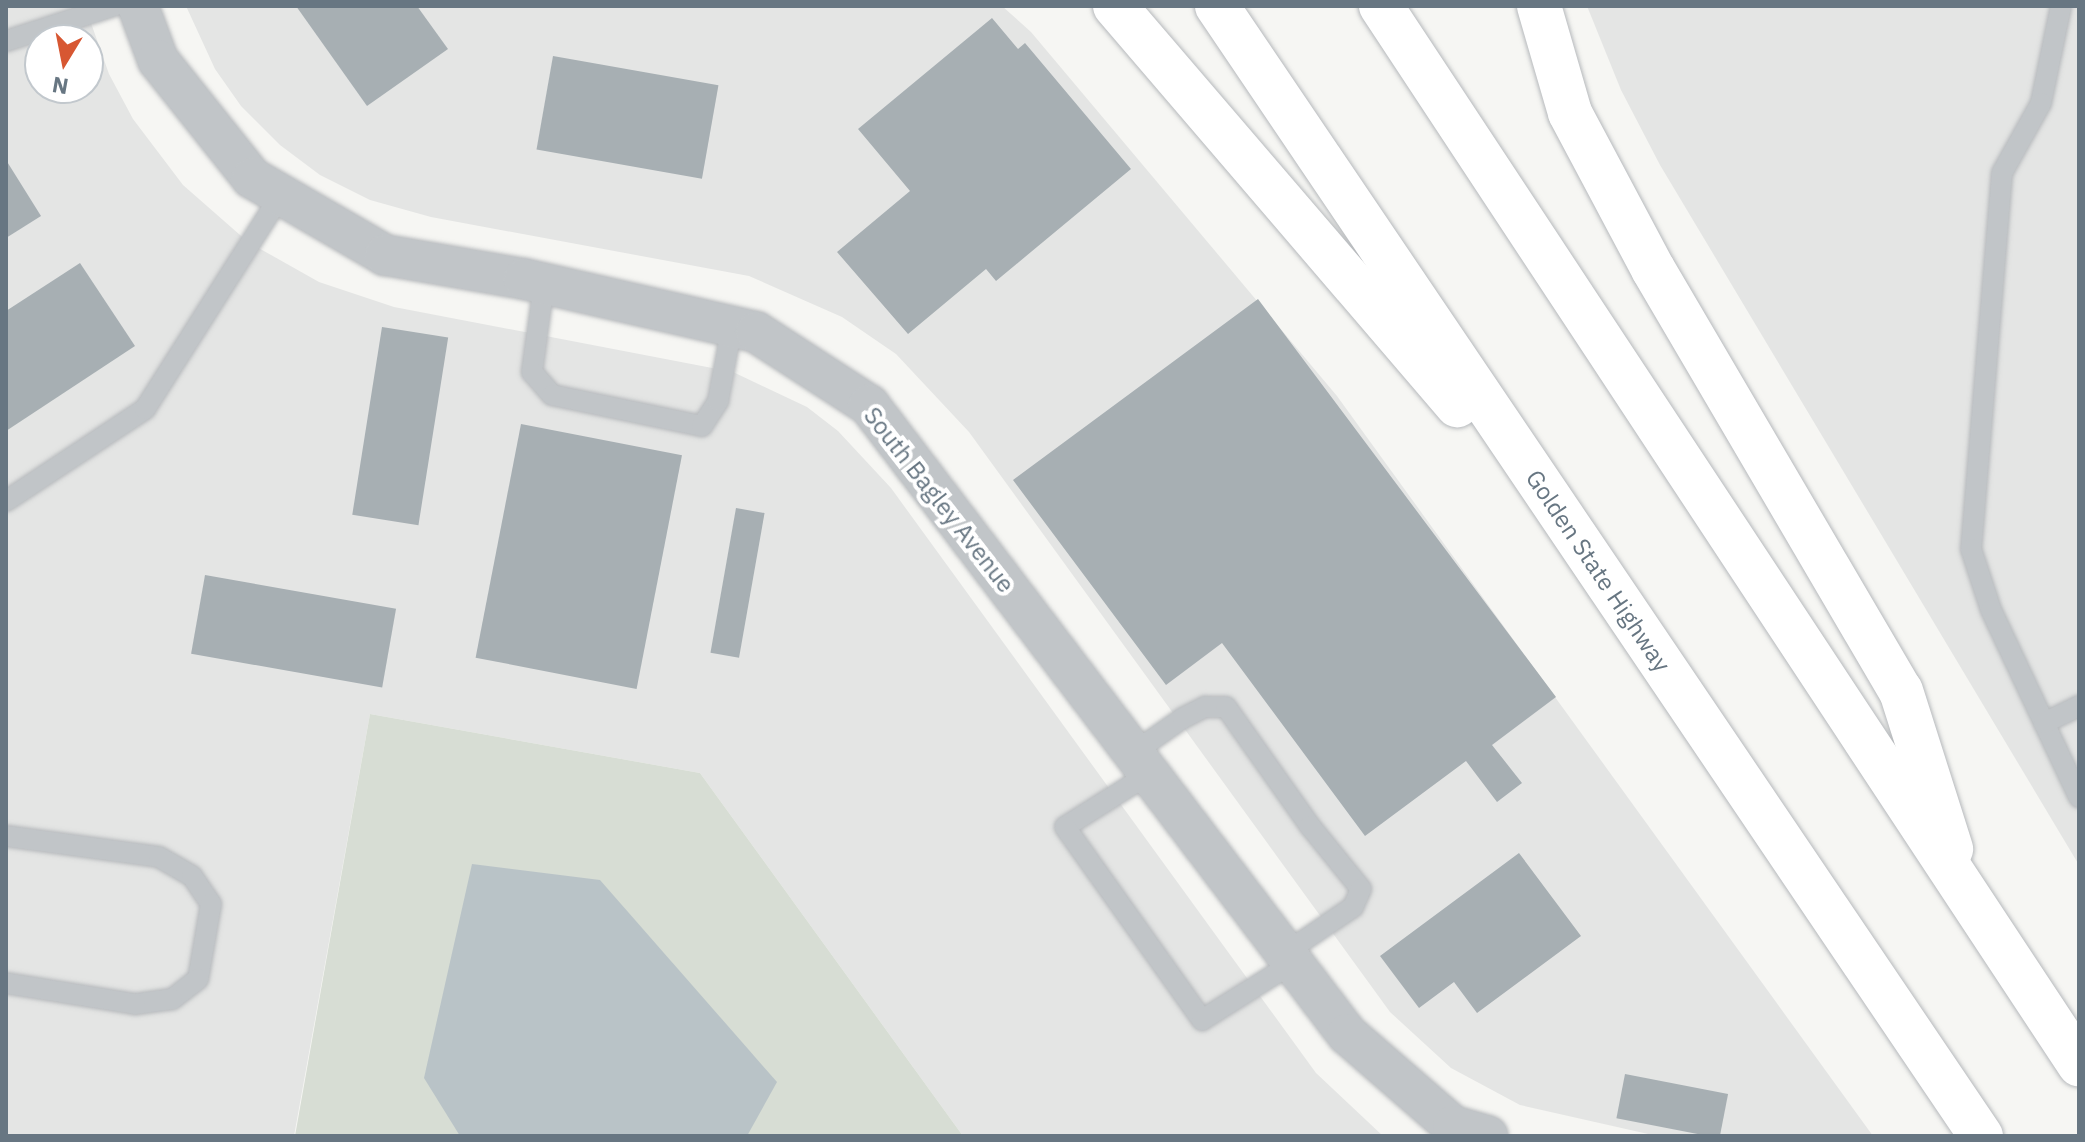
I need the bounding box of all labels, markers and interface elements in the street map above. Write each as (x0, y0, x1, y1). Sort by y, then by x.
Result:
north arrow (24, 24, 104, 104)
text: N (50, 70, 70, 102)
street label: South Bagley Avenue (858, 402, 1020, 598)
street label: Golden State Highway (1520, 465, 1676, 677)

